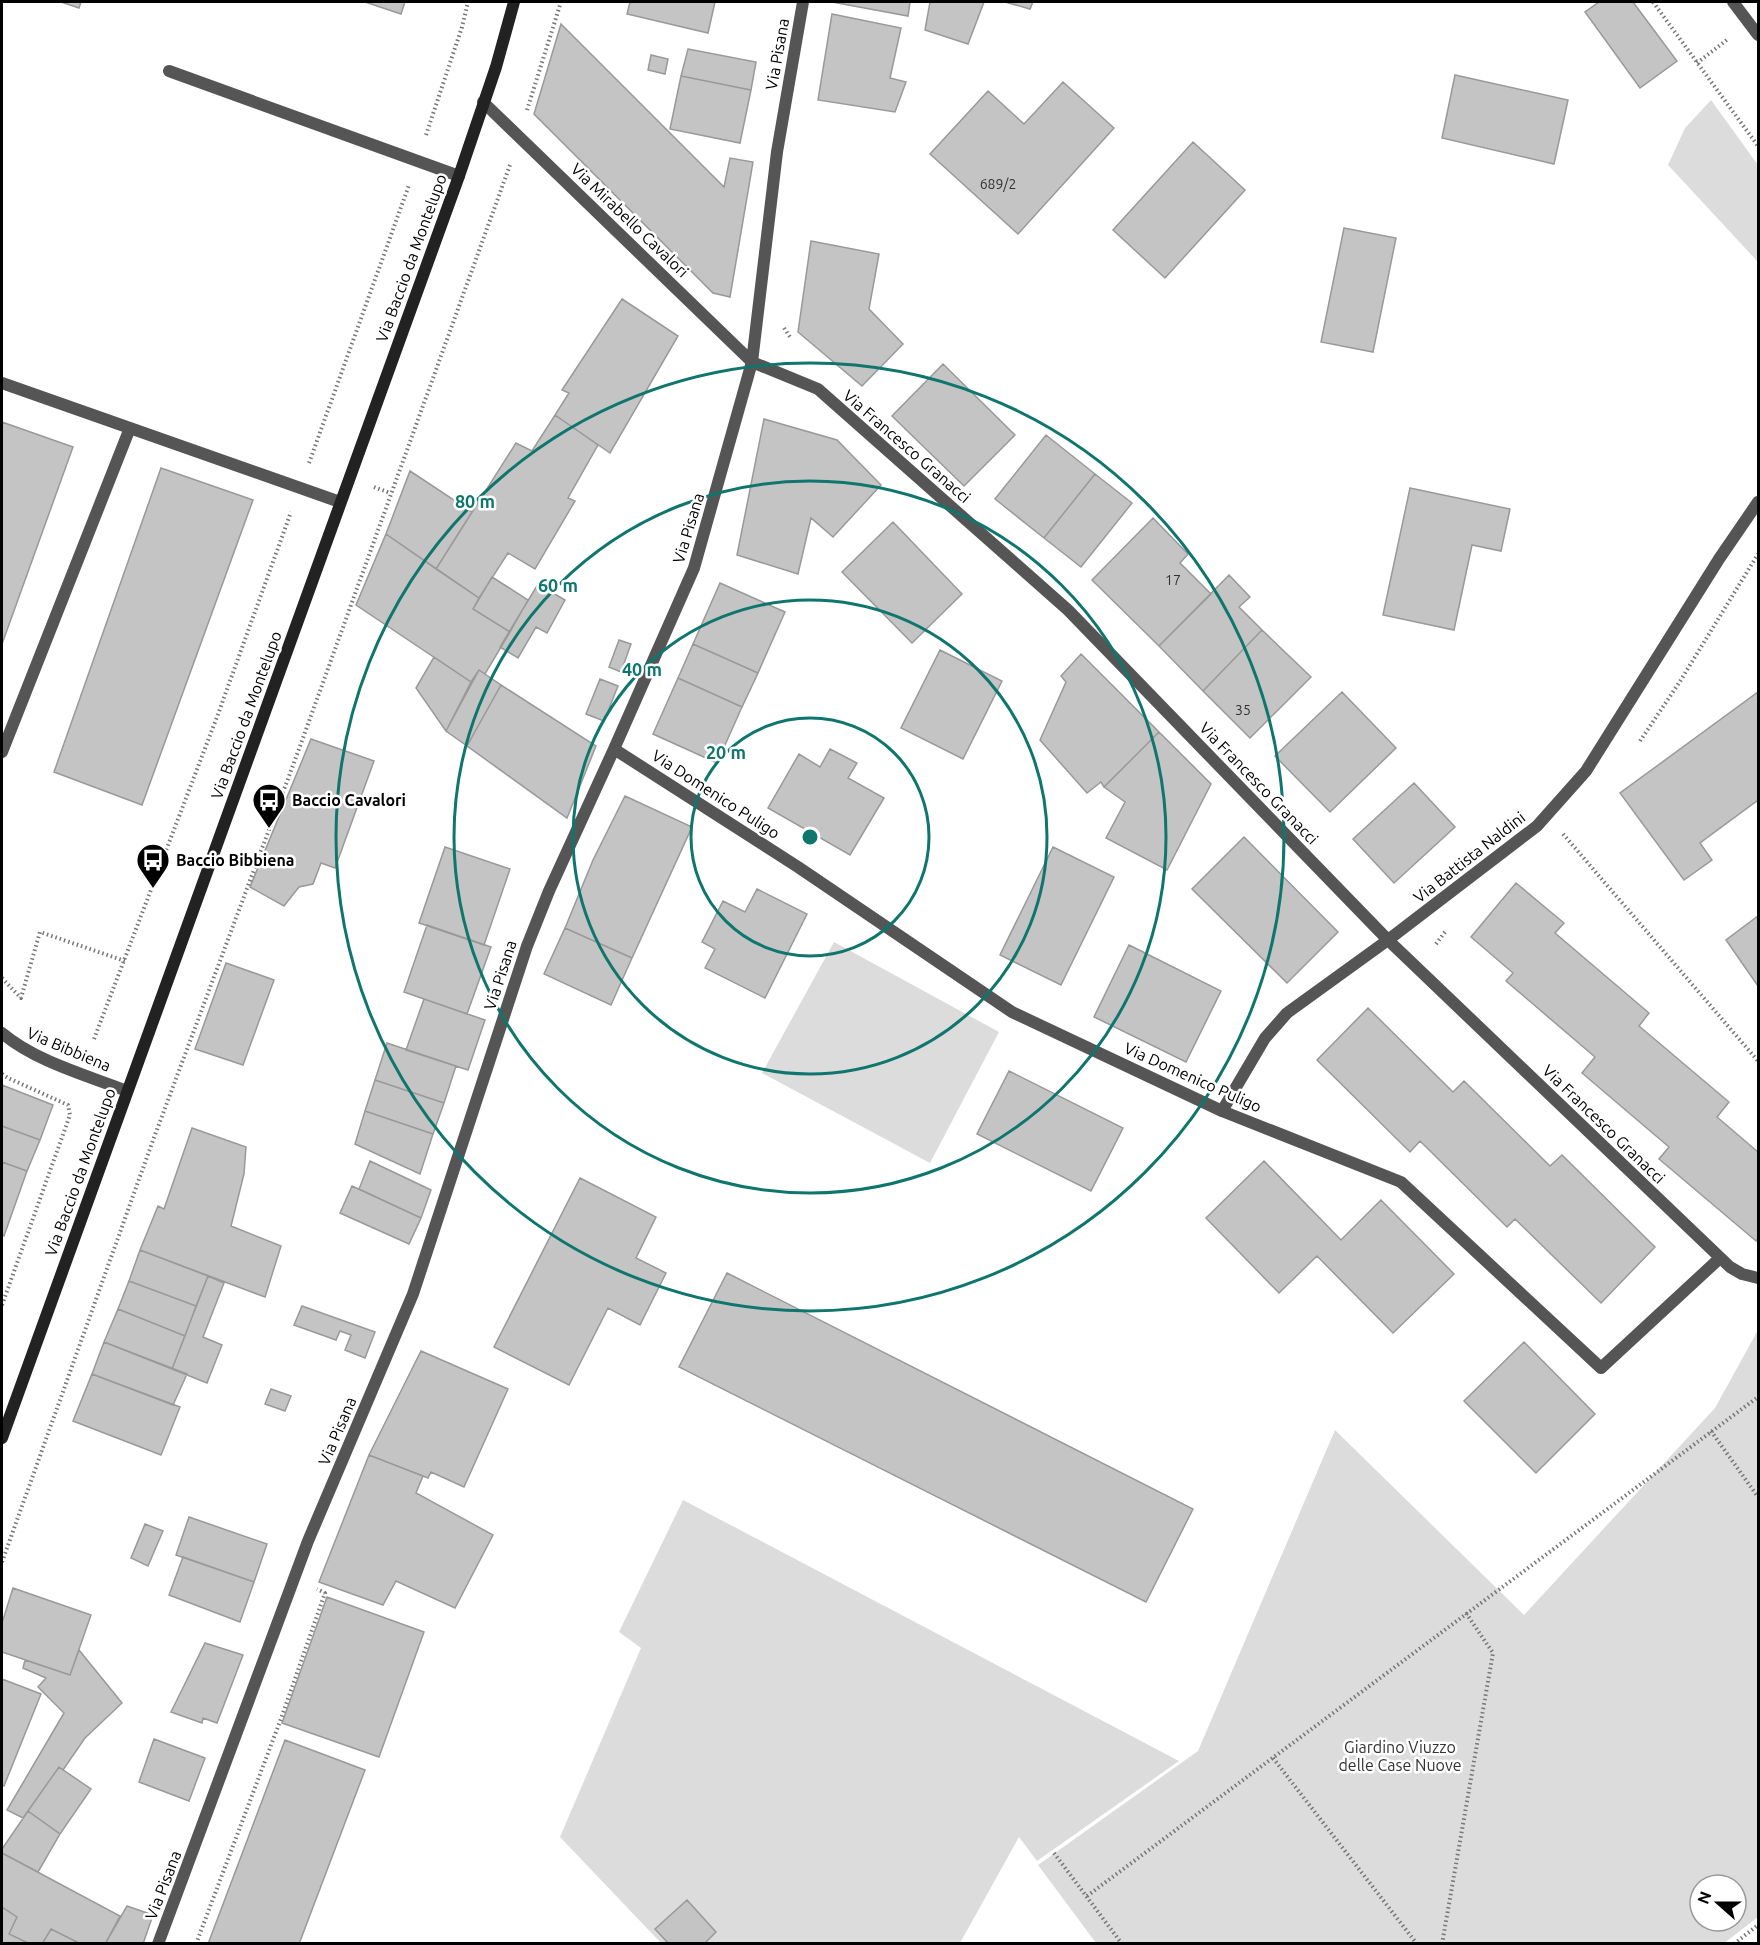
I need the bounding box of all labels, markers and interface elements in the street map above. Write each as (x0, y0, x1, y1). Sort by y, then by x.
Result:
street label: Via Pisana (762, 17, 792, 91)
street label: Via Mirabello Cavalori (568, 159, 692, 281)
street label: Via Baccio da Montelupo (372, 172, 450, 344)
house number: 689/2 (980, 176, 1016, 192)
street label: Via Francesco Granacci (840, 386, 974, 506)
text: 80 m (455, 491, 495, 511)
street label: Via Pisana (669, 491, 707, 565)
house number: 17 (1165, 572, 1181, 588)
text: 60 m (538, 575, 578, 595)
street label: Via Baccio da Montelupo (207, 629, 285, 801)
text: 40 m (622, 659, 662, 679)
house number: 35 (1235, 702, 1251, 718)
street label: Via Francesco Granacci (1196, 718, 1322, 848)
text: 20 m (706, 742, 746, 762)
street label: Via Domenico Puligo (649, 746, 783, 842)
bus stop icon: Baccio Cavalori (251, 782, 287, 829)
place label: Baccio Cavalori (292, 791, 406, 809)
street label: Via Battista Naldini (1410, 808, 1528, 906)
centre of rings (800, 827, 820, 847)
bus stop icon: Baccio Bibbiena (135, 842, 171, 889)
place label: Baccio Bibbiena (176, 851, 295, 869)
street label: Via Pisana (480, 938, 520, 1012)
street label: Via Bibbiena (24, 1023, 114, 1075)
street label: Via Domenico Puligo (1121, 1039, 1265, 1115)
street label: Via Francesco Granacci (1539, 1061, 1669, 1187)
street label: Via Baccio da Montelupo (41, 1086, 119, 1258)
street label: Via Pisana (315, 1394, 359, 1468)
park label: Giardino Viuzzo delle Case Nuove (1338, 1738, 1462, 1774)
street label: Via Pisana (142, 1848, 184, 1922)
north arrow (1688, 1873, 1748, 1933)
text: N (1693, 1889, 1715, 1906)

